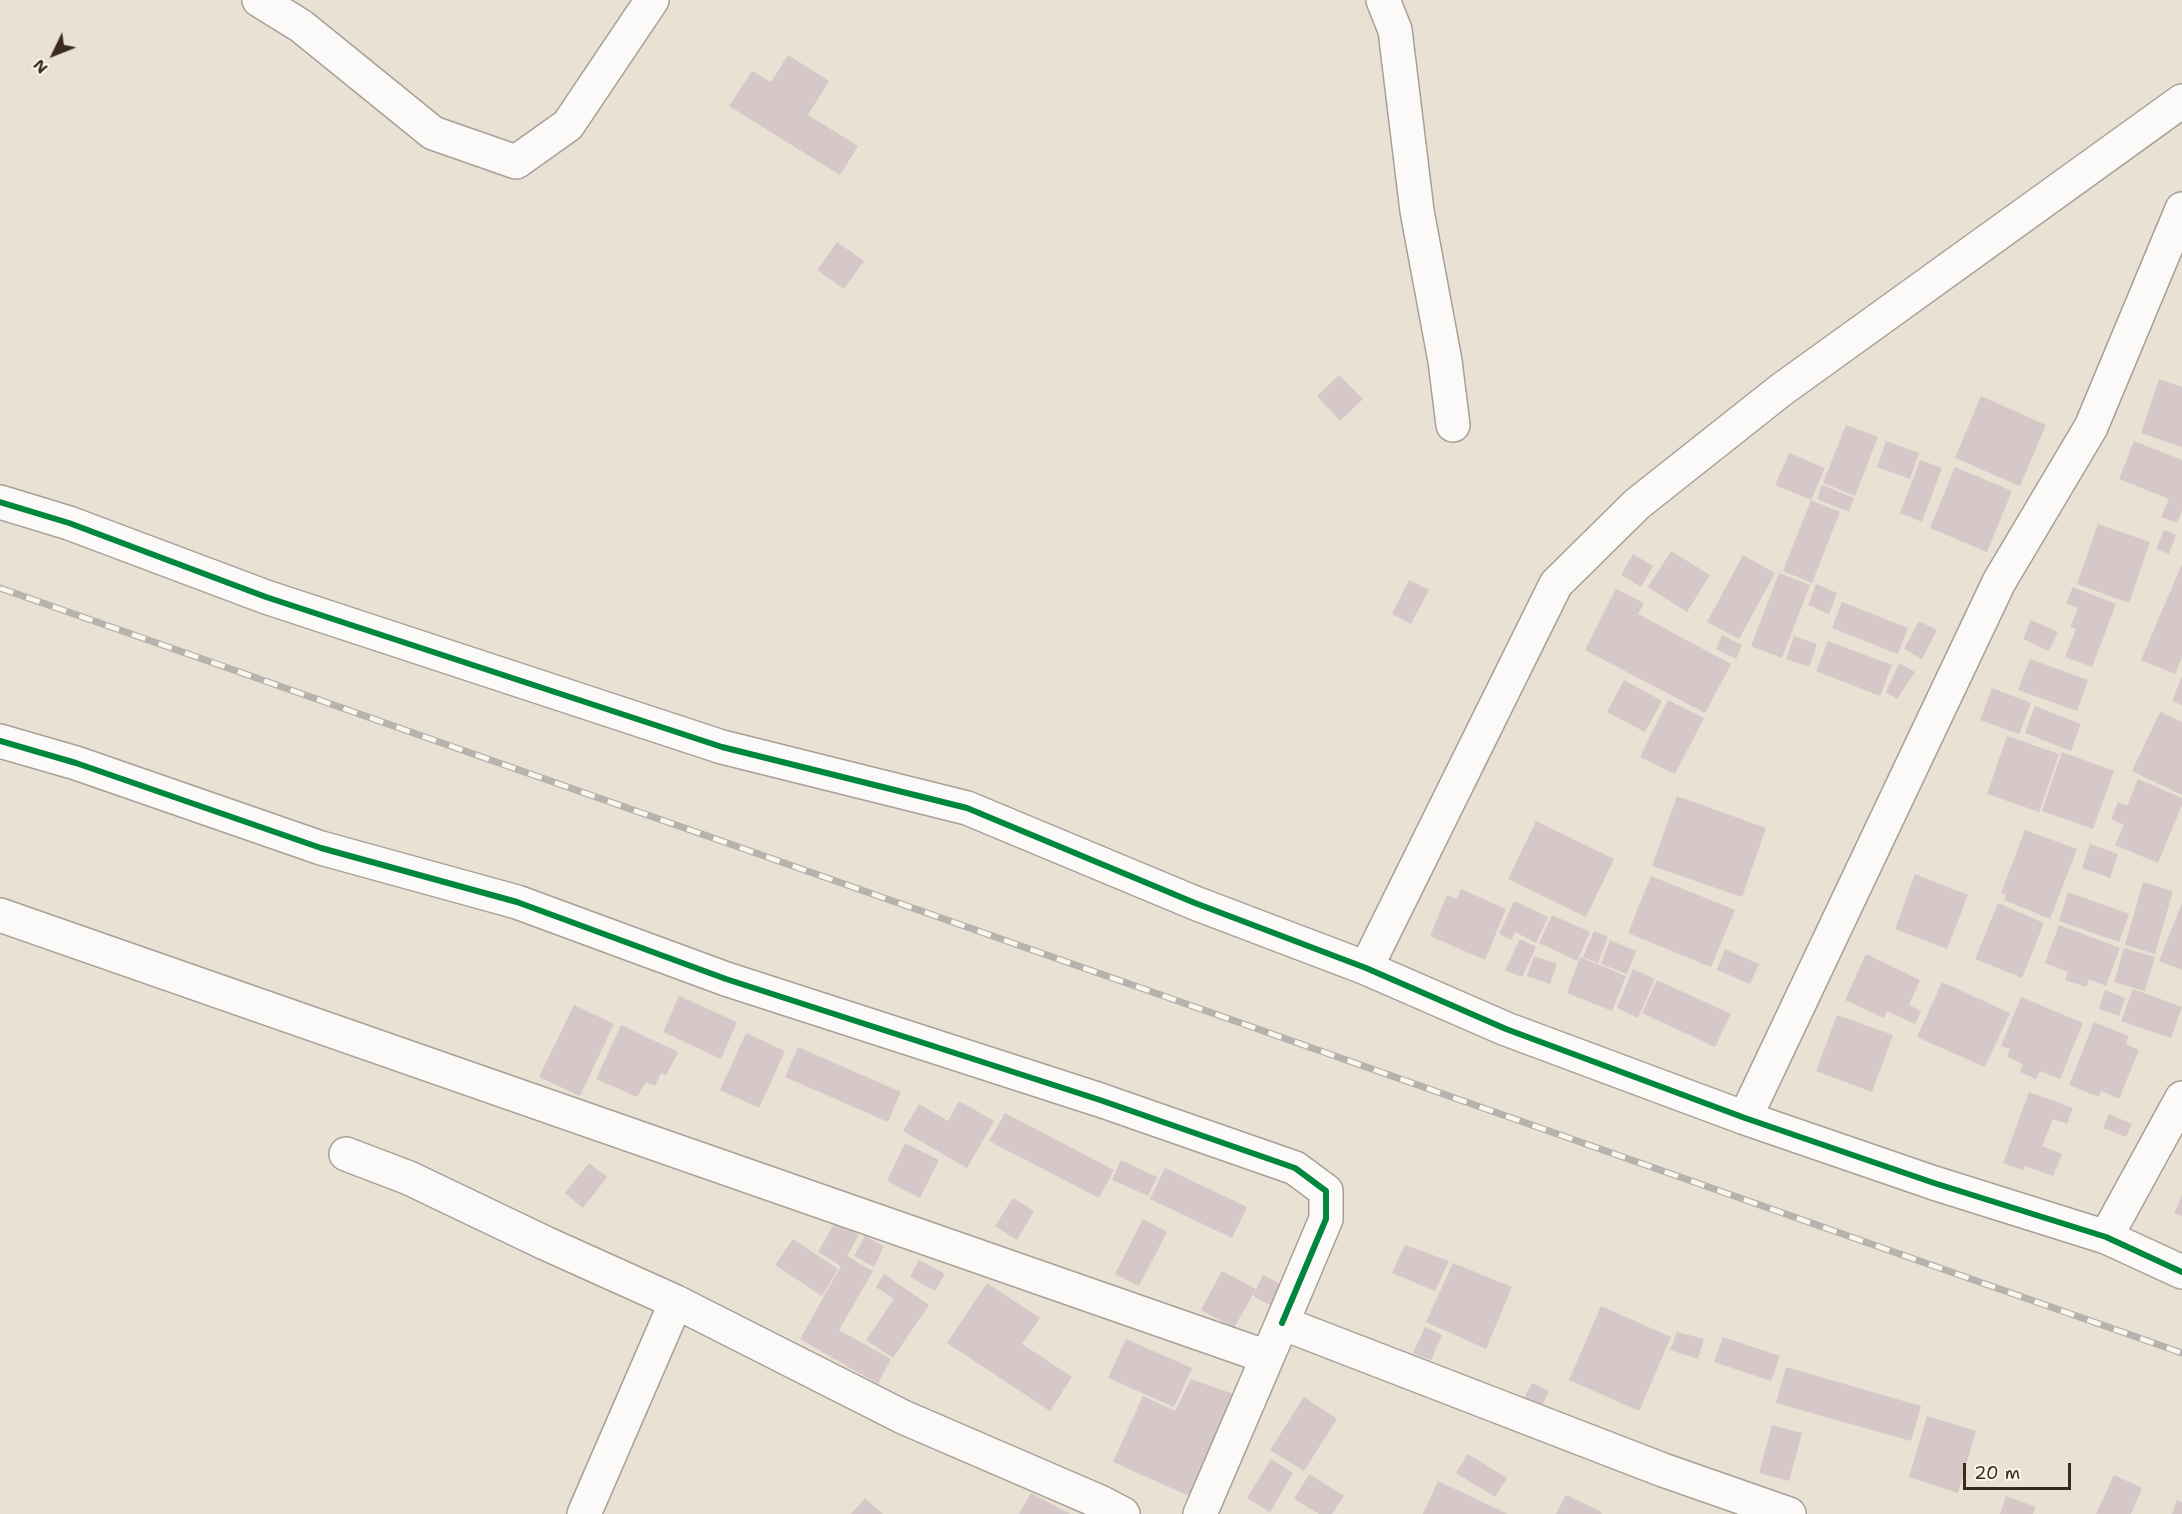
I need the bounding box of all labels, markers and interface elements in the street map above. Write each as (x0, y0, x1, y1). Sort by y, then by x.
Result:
north arrow (24, 24, 84, 84)
text: N (28, 55, 52, 78)
scale bar (1966, 1451, 2074, 1489)
text: 20 m (1974, 1461, 2020, 1485)

